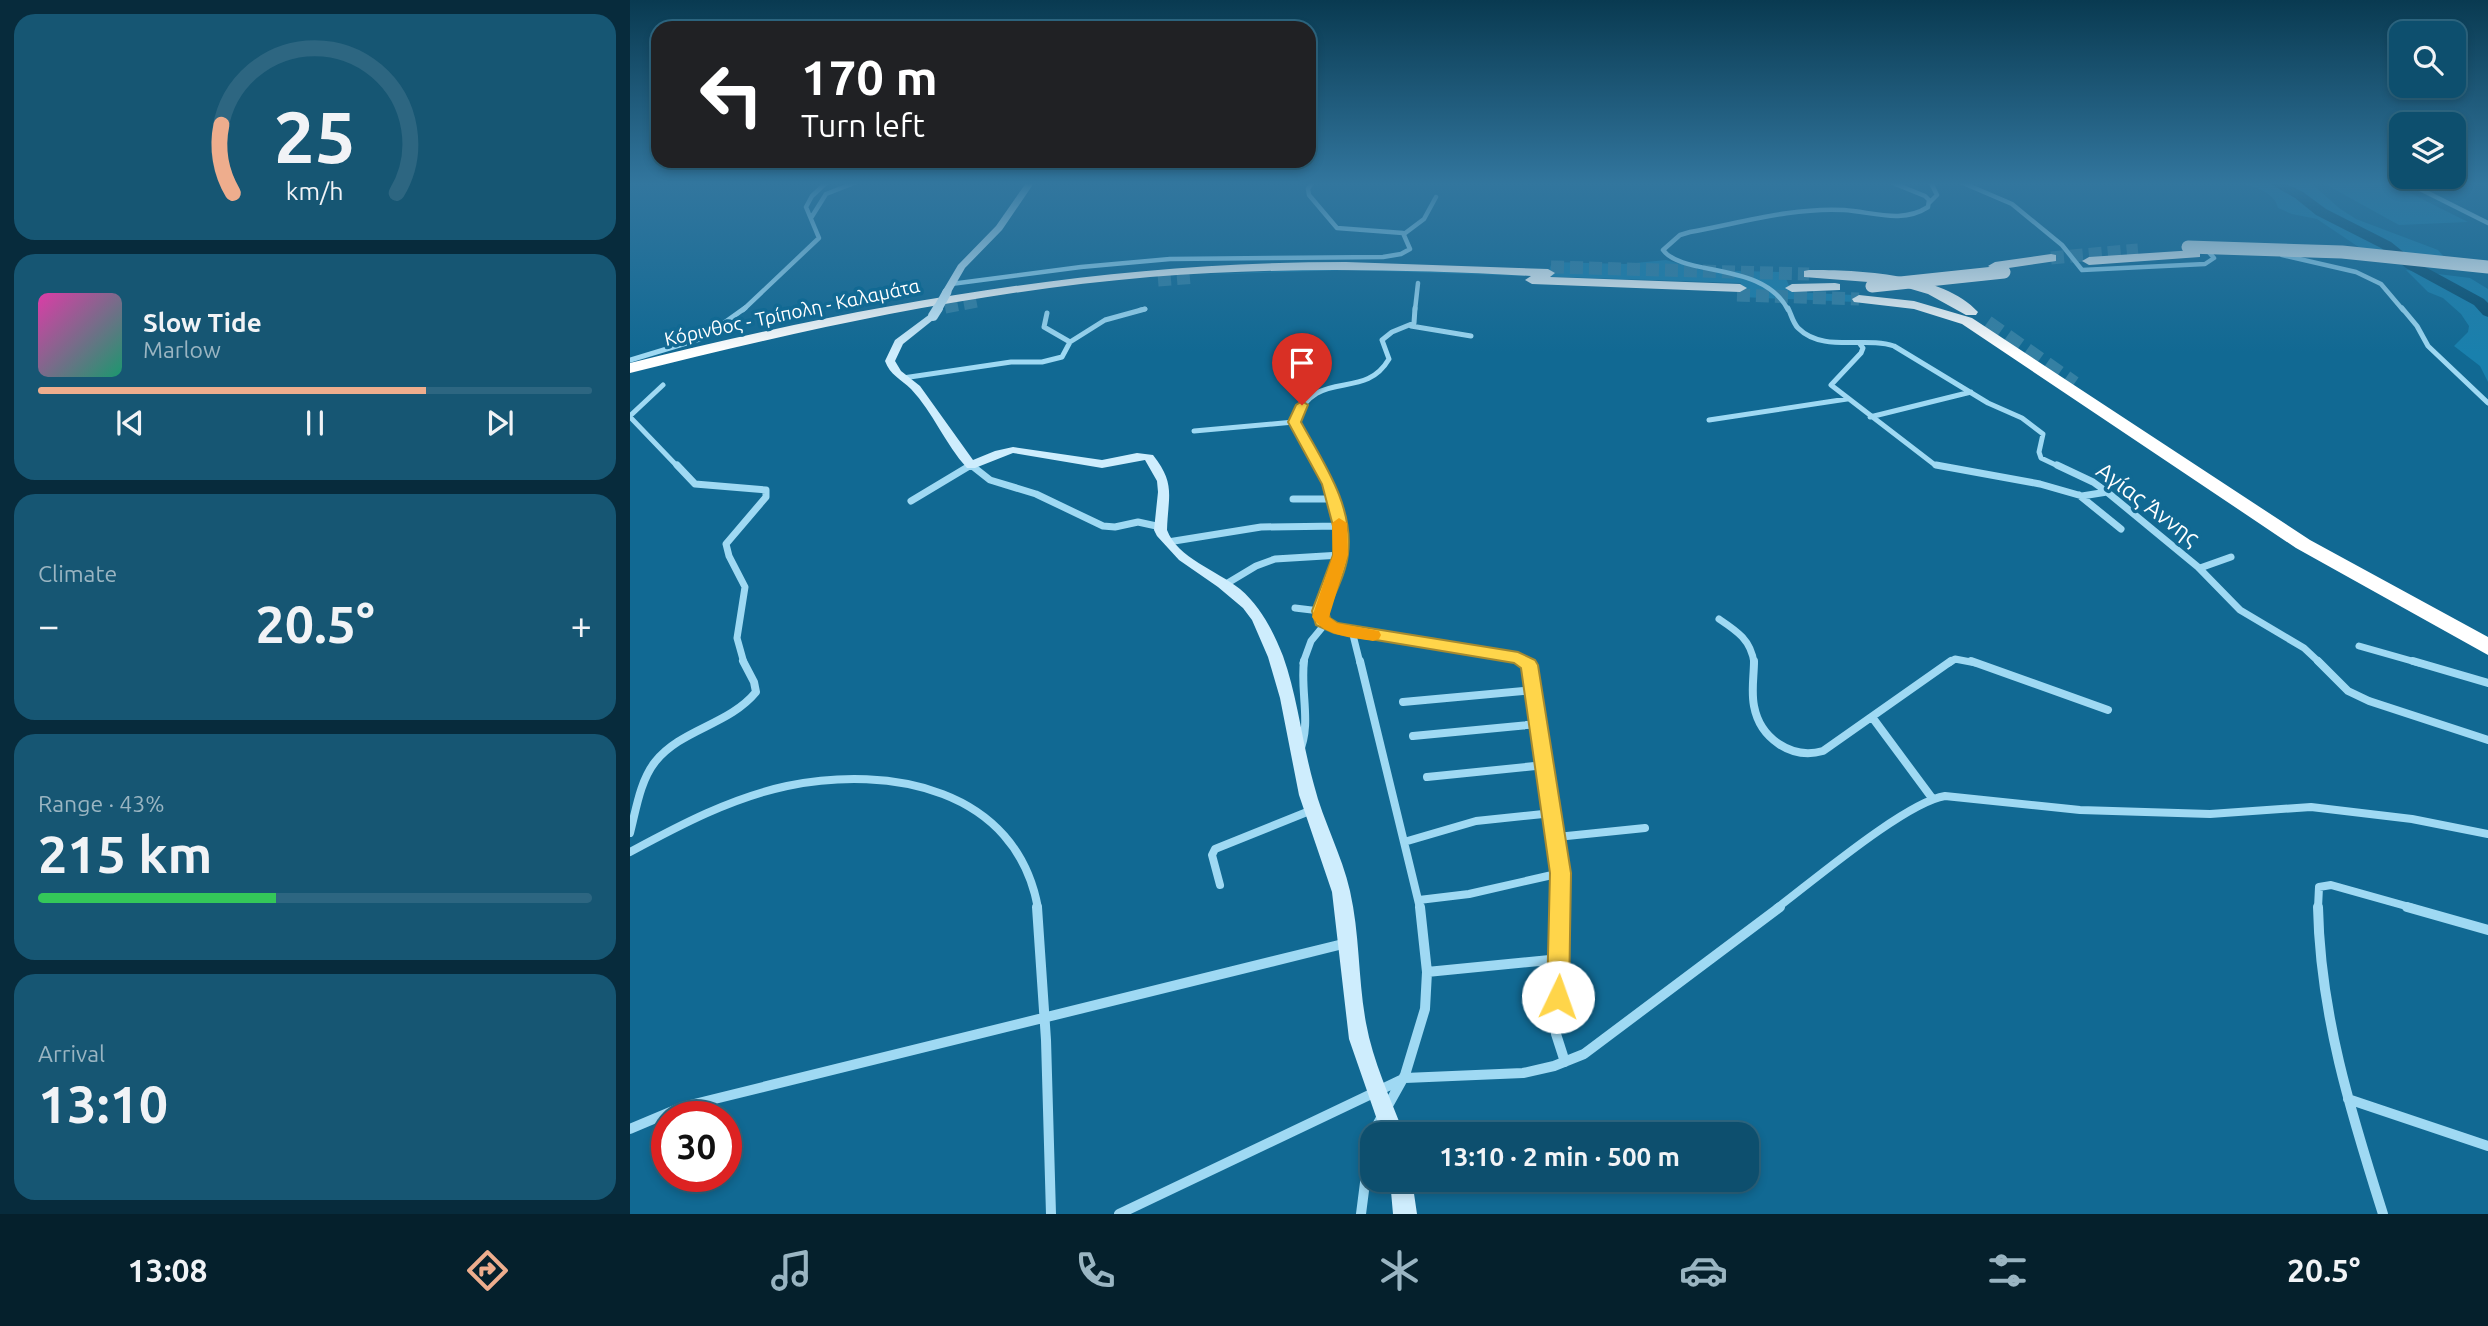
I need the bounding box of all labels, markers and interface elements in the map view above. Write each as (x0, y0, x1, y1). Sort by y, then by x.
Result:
map controls (2389, 21, 2466, 189)
button: search (2389, 21, 2466, 98)
icon: left (686, 49, 777, 140)
text: 170 m (801, 49, 938, 104)
text: 25 (274, 95, 356, 177)
text: Turn left (801, 107, 925, 143)
button: layers (2389, 112, 2466, 189)
text: km/h (286, 177, 344, 205)
street label: Κόρινθος - Τρίπολη - Καλαμάτα (662, 274, 922, 350)
text: Slow Tide (143, 308, 262, 337)
pin (1272, 333, 1332, 405)
text: Marlow (143, 337, 221, 362)
icon: arrive (1283, 344, 1321, 382)
icon: previous (111, 404, 149, 442)
icon: pause (296, 404, 334, 442)
icon: next (481, 404, 519, 442)
street label: Αγίας Άννης (2091, 457, 2205, 551)
text: Climate (38, 561, 117, 586)
text: 20.5° (255, 595, 375, 653)
text: − (38, 604, 59, 646)
text: + (571, 604, 592, 646)
text: Range · 43% (38, 791, 165, 816)
text: 215 km (38, 825, 212, 883)
position arrow (1521, 960, 1595, 1034)
text: Arrival (38, 1041, 105, 1066)
text: 13:10 (38, 1075, 168, 1133)
speed limit sign: 30 (651, 1101, 742, 1192)
text: 13:10 · 2 min · 500 m (1439, 1142, 1680, 1171)
icon: directions (463, 1246, 512, 1295)
icon: music (767, 1246, 816, 1295)
icon: phone (1071, 1246, 1120, 1295)
icon: climate (1375, 1246, 1424, 1295)
icon: car (1679, 1246, 1728, 1295)
icon: filters (1983, 1246, 2032, 1295)
text: 13:08 (128, 1252, 208, 1288)
text: 20.5° (2287, 1252, 2360, 1288)

